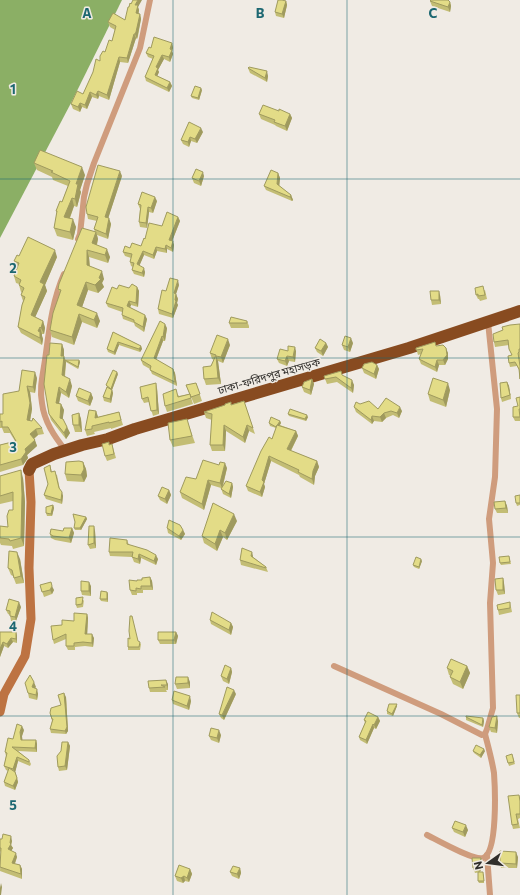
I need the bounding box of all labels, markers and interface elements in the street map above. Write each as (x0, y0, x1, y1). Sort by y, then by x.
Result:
text: A (82, 5, 92, 21)
text: B (256, 5, 265, 21)
text: C (429, 5, 438, 21)
text: 1 (10, 81, 16, 97)
text: 2 (9, 260, 17, 276)
street label: ঢাকা-ফরিদপুর মহাসড়ক (215, 355, 322, 398)
text: 3 (9, 439, 17, 455)
text: 4 (9, 618, 17, 634)
text: 5 (9, 797, 17, 813)
north arrow (468, 843, 508, 883)
text: N (471, 860, 485, 871)

